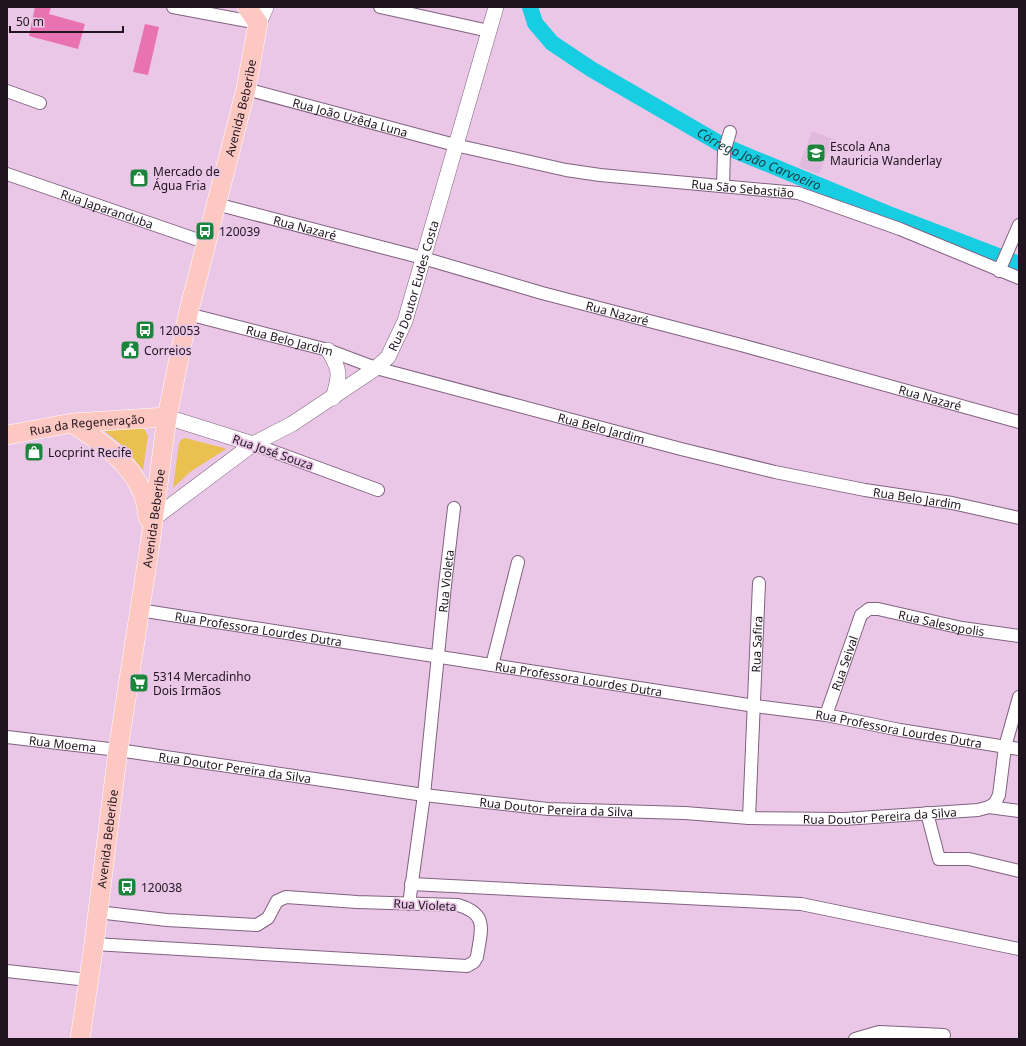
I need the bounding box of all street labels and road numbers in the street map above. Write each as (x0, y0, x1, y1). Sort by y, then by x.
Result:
street label: Avenida Beberibe (220, 58, 260, 158)
street label: Rua João Uzêda Luna (291, 93, 410, 141)
street label: Rua São Sebastião (691, 175, 795, 201)
street label: Rua Japaranduba (59, 185, 156, 232)
street label: Rua Nazaré (272, 211, 339, 244)
street label: Rua Doutor Eudes Costa (384, 218, 442, 354)
street label: Rua Nazaré (584, 296, 651, 329)
street label: Rua Belo Jardim (244, 321, 335, 360)
street label: Rua Nazaré (897, 381, 964, 414)
street label: Rua Belo Jardim (556, 408, 647, 448)
street label: Rua da Regeneração (28, 410, 145, 439)
street label: Rua José Souza (230, 430, 316, 474)
street label: Avenida Beberibe (138, 468, 168, 569)
street label: Rua Belo Jardim (872, 483, 963, 513)
street label: Rua Violeta (434, 549, 458, 613)
street label: Rua Salesopolis (897, 605, 986, 640)
street label: Rua Professora Lourdes Dutra (174, 607, 343, 650)
street label: Rua Safira (747, 615, 766, 673)
street label: Rua Seival (827, 633, 862, 693)
street label: Rua Professora Lourdes Dutra (494, 657, 663, 700)
street label: Rua Professora Lourdes Dutra (815, 705, 983, 751)
street label: Rua Moema (28, 731, 97, 756)
street label: Rua Doutor Pereira da Silva (158, 748, 312, 787)
street label: Avenida Beberibe (92, 788, 122, 889)
street label: Rua Doutor Pereira da Silva (479, 793, 633, 820)
street label: Rua Doutor Pereira da Silva (803, 803, 957, 828)
street label: Rua Violeta (393, 895, 457, 915)

